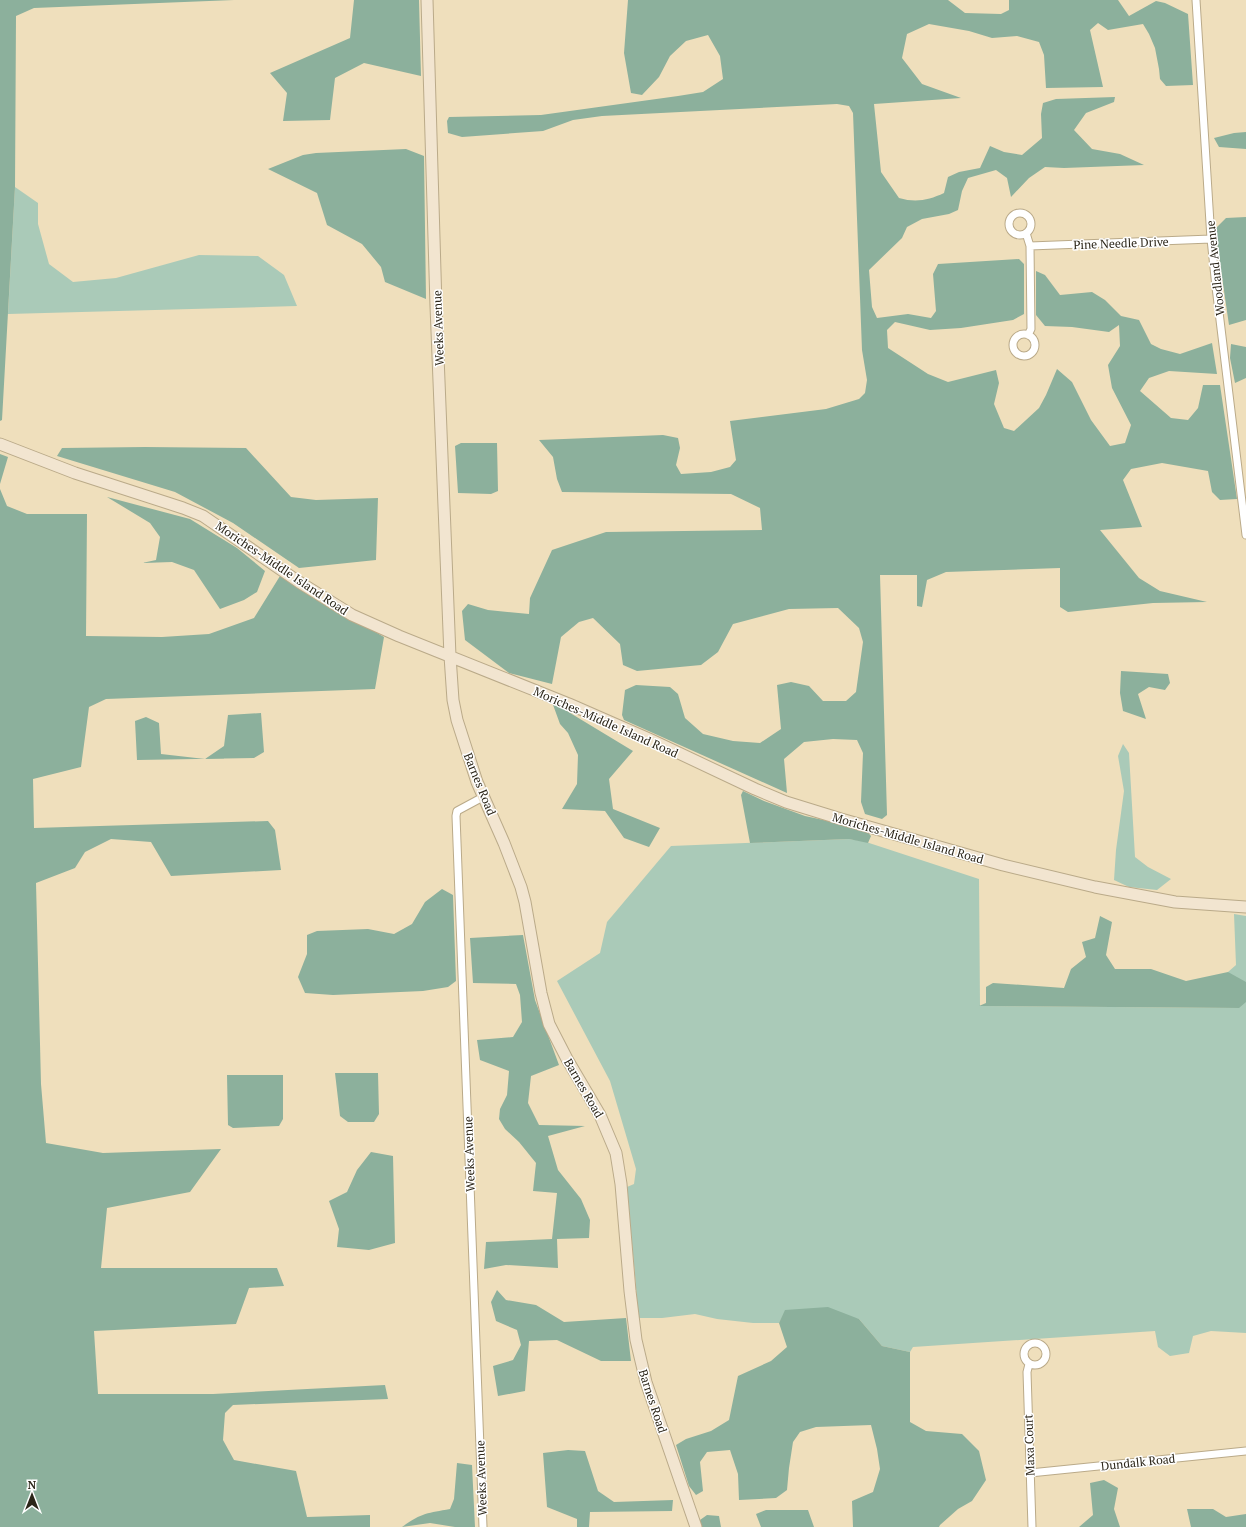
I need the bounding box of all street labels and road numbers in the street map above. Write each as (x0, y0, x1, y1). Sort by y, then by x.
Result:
street label: Woodland Avenue (1203, 220, 1227, 316)
street label: Pine Needle Drive (1073, 234, 1169, 252)
street label: Weeks Avenue (429, 290, 447, 366)
street label: Moriches-Middle Island Road (213, 518, 351, 618)
street label: Moriches-Middle Island Road (531, 683, 681, 761)
street label: Barnes Road (461, 751, 499, 818)
street label: Moriches-Middle Island Road (831, 809, 986, 867)
street label: Barnes Road (561, 1056, 607, 1121)
street label: Weeks Avenue (460, 1116, 478, 1192)
street label: Barnes Road (636, 1367, 670, 1435)
street label: Maxa Court (1020, 1413, 1038, 1476)
street label: Weeks Avenue (472, 1440, 490, 1516)
street label: Dundalk Road (1100, 1451, 1176, 1473)

